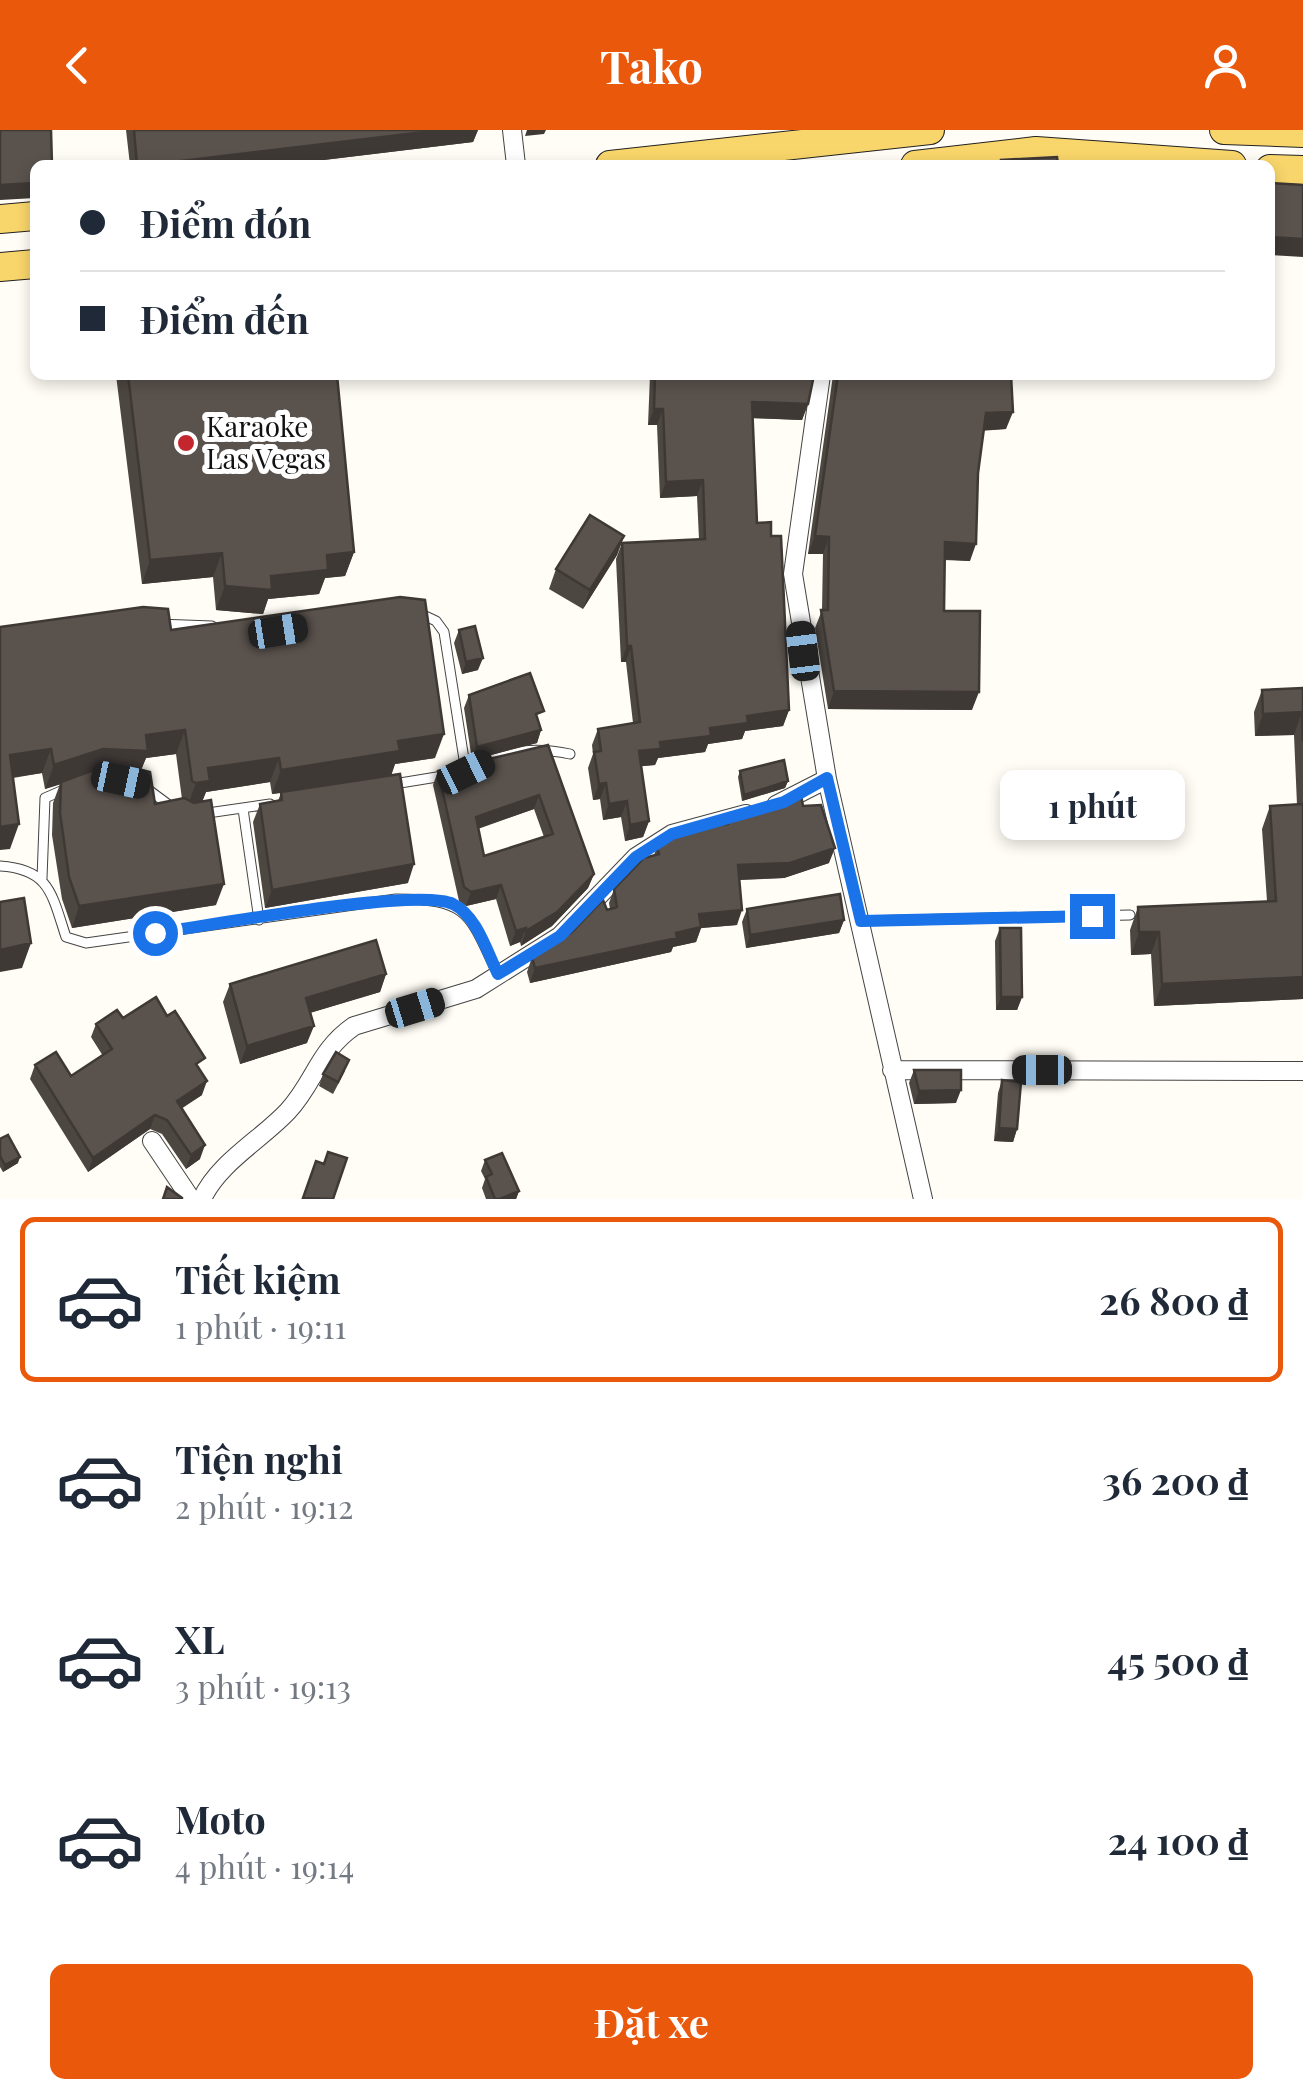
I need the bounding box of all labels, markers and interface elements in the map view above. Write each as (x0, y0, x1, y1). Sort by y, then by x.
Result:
text: Tako (600, 35, 703, 95)
icon: back (50, 38, 105, 93)
icon: person (1198, 38, 1253, 93)
text: Điểm đón (140, 197, 311, 248)
text: Điểm đến (140, 293, 309, 344)
place label: Karaoke Las Vegas (206, 407, 326, 476)
marker: Karaoke Las Vegas (175, 432, 197, 454)
car (246, 611, 310, 651)
car (784, 619, 822, 683)
car (432, 745, 500, 799)
car (89, 759, 153, 801)
callout: 1 phút (1000, 771, 1184, 841)
text: 1 phút (1048, 783, 1137, 826)
route end (1070, 894, 1115, 939)
route start (133, 911, 178, 956)
car (382, 985, 448, 1031)
car (1012, 1055, 1072, 1085)
text: Tiết kiệm (175, 1253, 341, 1304)
icon: car (55, 1255, 145, 1345)
text: 26 800 ₫ (1099, 1274, 1248, 1325)
text: 1 phút · 19:11 (175, 1304, 346, 1347)
text: Tiện nghi (175, 1433, 343, 1484)
icon: car (55, 1435, 145, 1525)
text: 36 200 ₫ (1102, 1454, 1248, 1505)
text: 2 phút · 19:12 (175, 1484, 353, 1527)
text: XL (175, 1613, 224, 1664)
icon: car (55, 1615, 145, 1705)
text: 45 500 ₫ (1107, 1634, 1248, 1685)
text: 3 phút · 19:13 (175, 1664, 351, 1707)
text: Moto (175, 1793, 266, 1844)
icon: car (55, 1795, 145, 1885)
text: 24 100 ₫ (1108, 1814, 1248, 1865)
text: 4 phút · 19:14 (175, 1844, 354, 1887)
button: Đặt xe (50, 1964, 1253, 2079)

